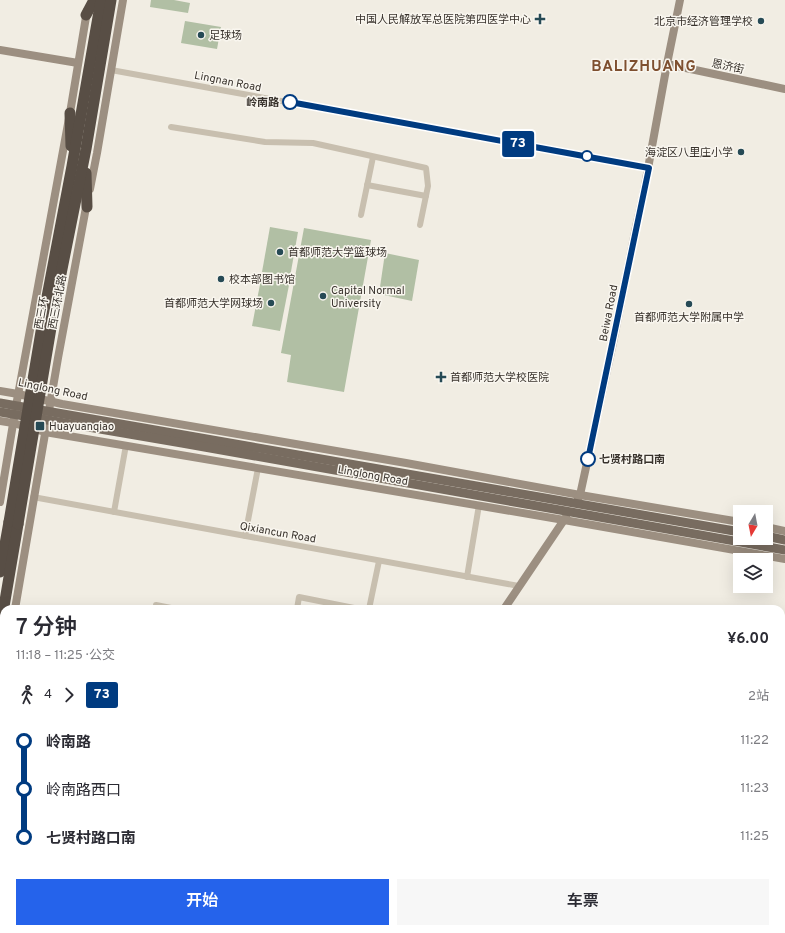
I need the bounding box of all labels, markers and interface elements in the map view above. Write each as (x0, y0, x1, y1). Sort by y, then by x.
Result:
place label: 中国人民解放军总医院第四医学中心 (355, 13, 531, 27)
marker: 中国人民解放军总医院第四医学中心 (534, 13, 546, 25)
place label: 北京市经济管理学校 (654, 15, 753, 29)
marker: 北京市经济管理学校 (756, 16, 766, 26)
place label: 足球场 (209, 29, 242, 43)
marker: 足球场 (196, 30, 206, 40)
street label: 恩济街 (710, 57, 745, 77)
district label: BALIZHUANG (591, 58, 697, 77)
street label: Lingnan Road (193, 69, 263, 95)
marker: 岭南路 (282, 94, 298, 110)
place label: 岭南路 (246, 96, 280, 110)
line badge: 73 (500, 131, 536, 157)
text: 73 (510, 135, 526, 152)
place label: 海淀区八里庄小学 (645, 146, 733, 160)
marker: 海淀区八里庄小学 (736, 147, 746, 157)
unlabelled marker (581, 150, 593, 162)
place label: 首都师范大学篮球场 (288, 246, 387, 260)
marker: 首都师范大学篮球场 (275, 247, 285, 257)
place label: 校本部图书馆 (229, 273, 295, 287)
street label: 西三环北路 (46, 274, 70, 331)
marker: 校本部图书馆 (216, 274, 226, 284)
place label: Capital Normal University (331, 284, 405, 311)
street label: Beiwa Road (597, 284, 621, 343)
marker: Capital Normal University (318, 291, 328, 301)
street label: 西三环 (32, 296, 52, 331)
place label: 首都师范大学网球场 (164, 297, 263, 311)
marker: 首都师范大学网球场 (266, 298, 276, 308)
marker: 首都师范大学附属中学 (684, 299, 694, 309)
place label: 首都师范大学附属中学 (634, 311, 744, 325)
marker: 首都师范大学校医院 (435, 371, 447, 383)
place label: 首都师范大学校医院 (450, 371, 549, 385)
street label: Linglong Road (17, 376, 89, 404)
marker: Huayuanqiao (34, 420, 46, 432)
place label: Huayuanqiao (49, 420, 114, 434)
marker: 七贤村路口南 (580, 451, 596, 467)
place label: 七贤村路口南 (599, 453, 665, 467)
street label: Linglong Road (337, 463, 409, 489)
north arrow (733, 505, 773, 545)
map controls (733, 505, 773, 593)
street label: Qixiancun Road (238, 519, 317, 547)
button: layers (733, 553, 773, 593)
text: 7 分钟 (16, 615, 77, 642)
text: ¥6.00 (727, 630, 769, 649)
text: 11:18 – 11:25 · 公交 (16, 648, 115, 664)
icon: walk (16, 684, 38, 706)
icon: forward (58, 684, 80, 706)
text: 73 (94, 686, 110, 703)
text: 4 (44, 687, 52, 703)
text: 2站 (748, 689, 769, 705)
text: 11:22 (740, 733, 769, 749)
text: 岭南路 (46, 734, 91, 753)
text: 11:23 (741, 781, 769, 797)
text: 岭南路西口 (46, 782, 121, 801)
text: 11:25 (740, 829, 769, 845)
text: 七贤村路口南 (46, 830, 136, 849)
button: 开始 (16, 879, 389, 925)
button: 车票 (397, 879, 769, 925)

